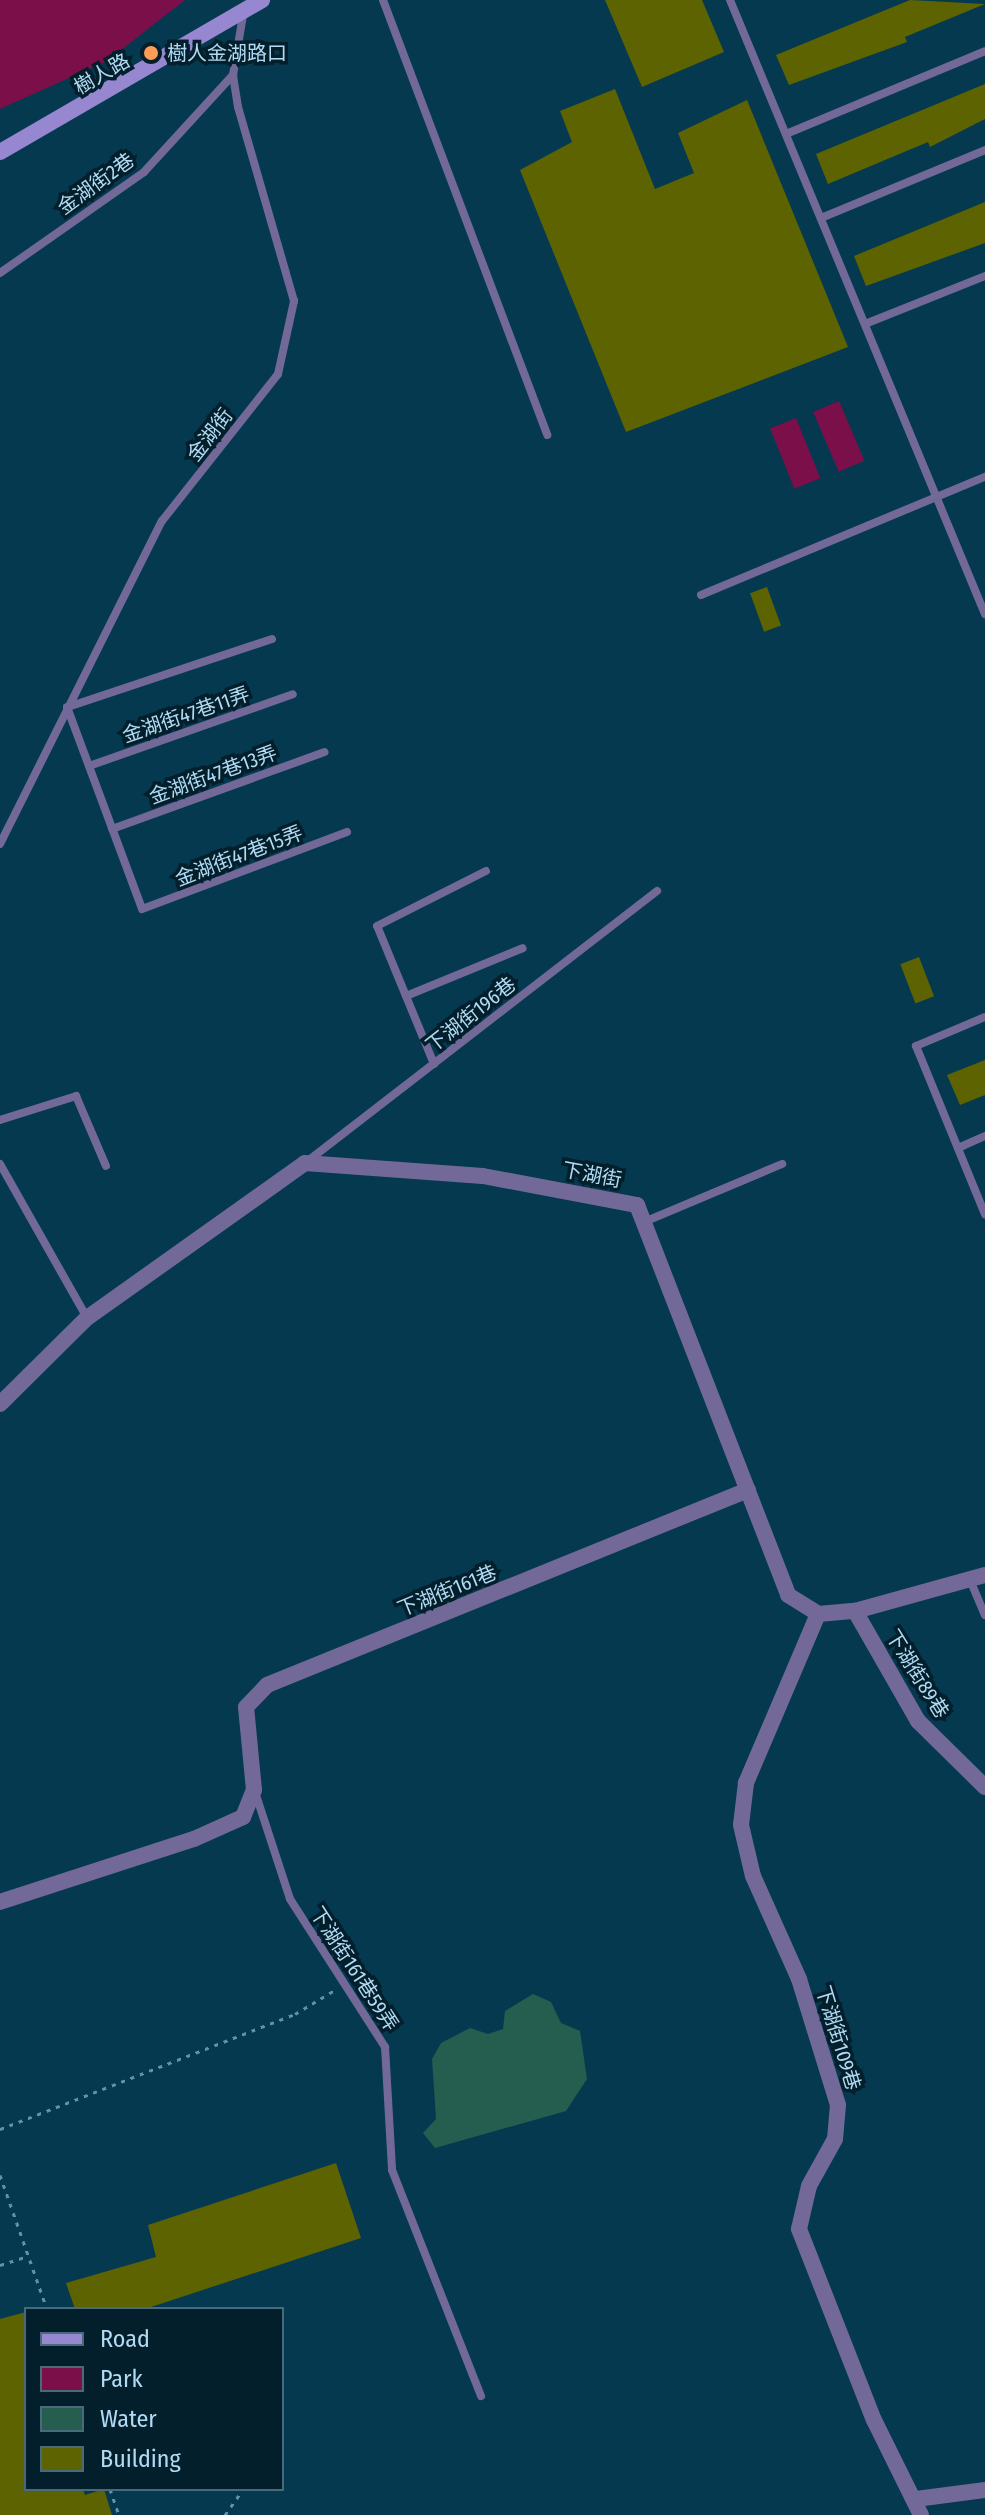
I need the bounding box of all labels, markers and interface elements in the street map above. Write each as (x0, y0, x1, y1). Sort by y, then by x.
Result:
place label: 樹人金湖路口 (167, 41, 287, 65)
marker: 樹人金湖路口 (142, 44, 160, 62)
street label: 樹人路 (70, 49, 134, 99)
street label: 金湖街2巷 (53, 148, 139, 220)
street label: 金湖街 (182, 404, 238, 466)
street label: 金湖街47巷11弄 (119, 682, 253, 748)
street label: 金湖街47巷13弄 (146, 741, 280, 809)
street label: 金湖街47巷15弄 (172, 821, 306, 891)
street label: 下湖街196巷 (421, 972, 521, 1058)
street label: 下湖街 (560, 1157, 624, 1193)
street label: 下湖街161巷 (394, 1560, 500, 1622)
street label: 下湖街89巷 (880, 1625, 954, 1723)
street label: 下湖街161巷59弄 (305, 1902, 403, 2036)
street label: 下湖街109巷 (811, 1983, 865, 2093)
legend (24, 2307, 284, 2491)
text: Road (100, 2325, 150, 2353)
text: Park (100, 2365, 143, 2393)
text: Water (100, 2405, 157, 2433)
text: Building (100, 2445, 181, 2473)

